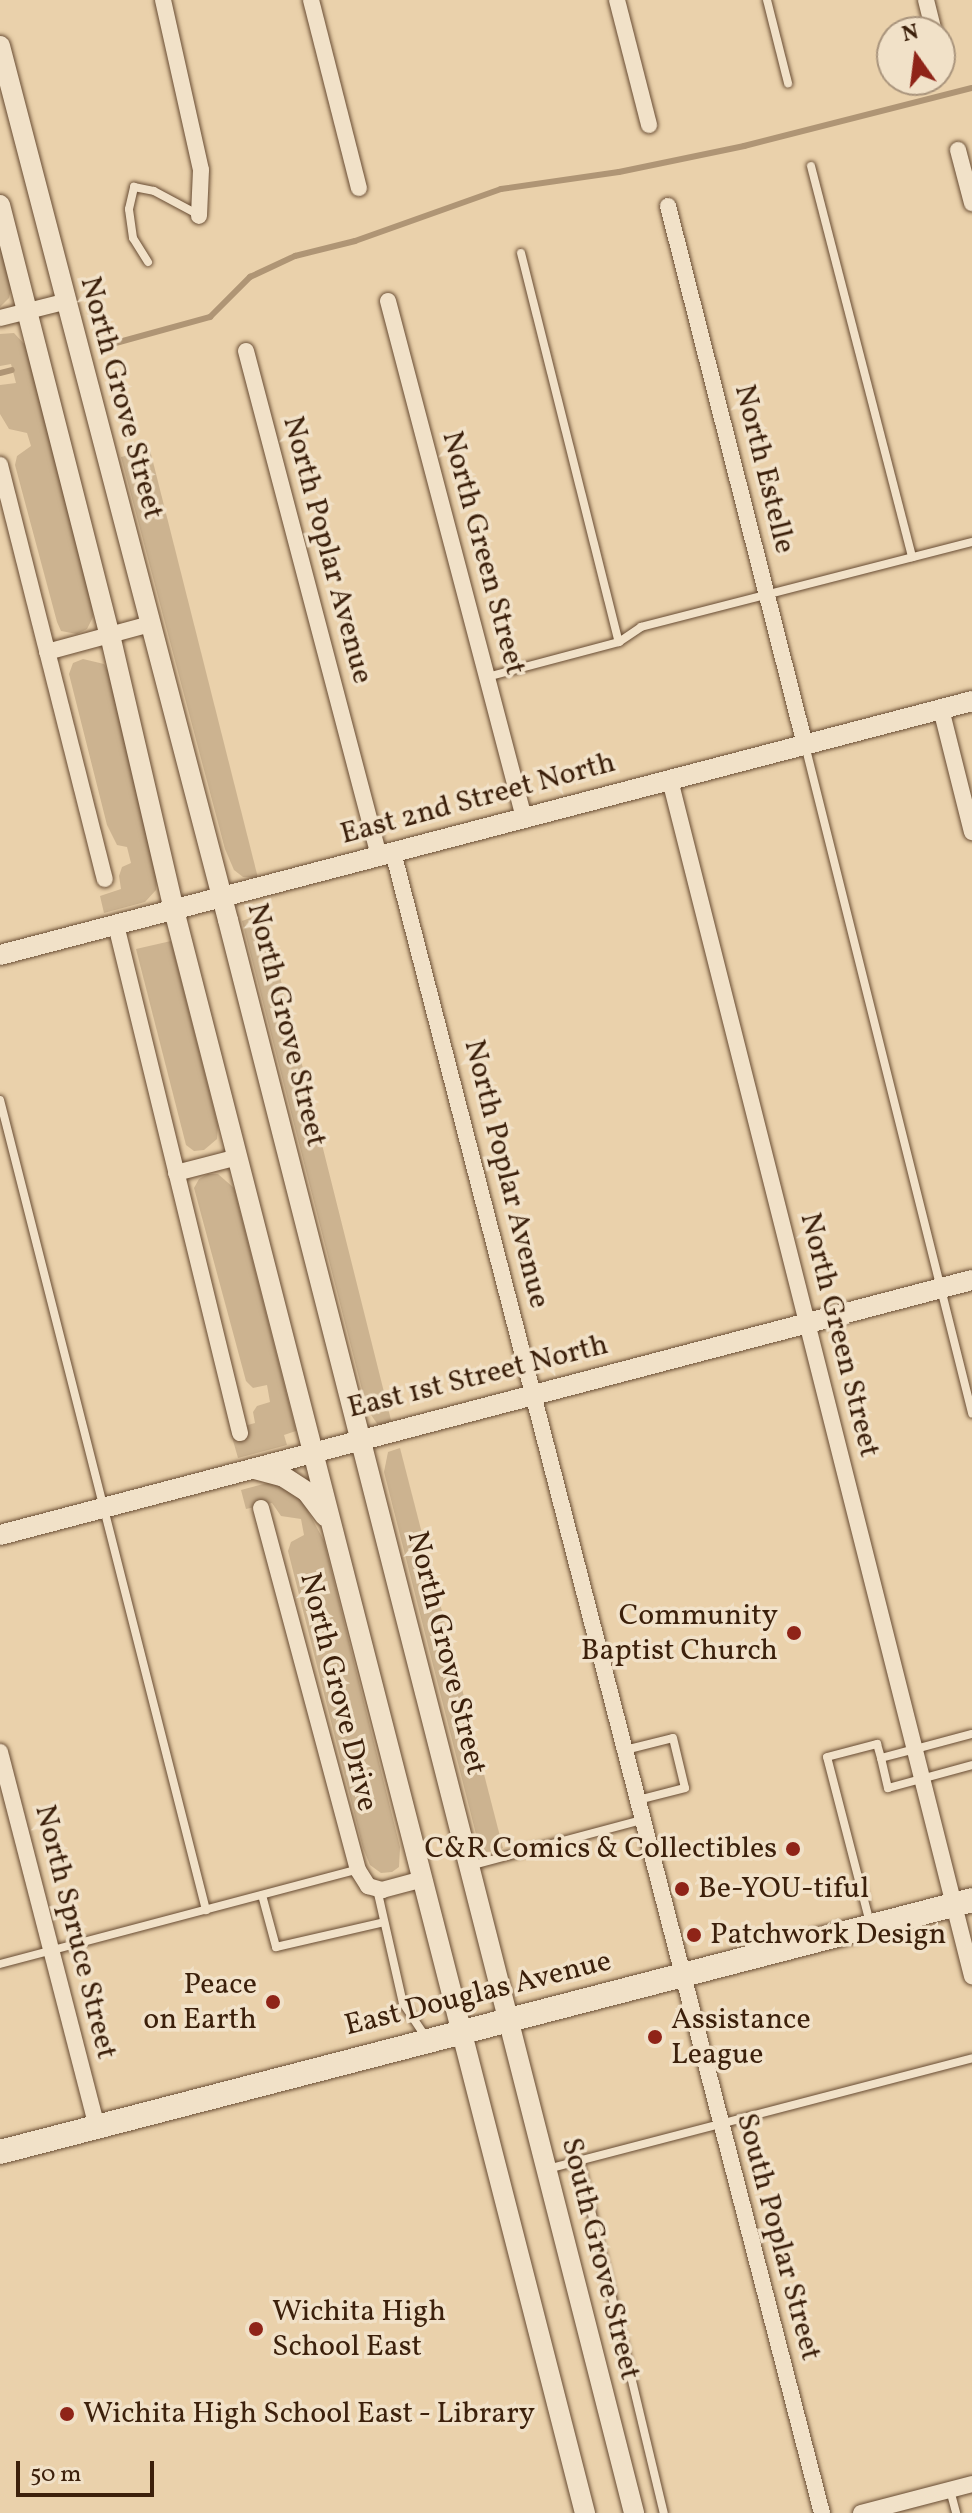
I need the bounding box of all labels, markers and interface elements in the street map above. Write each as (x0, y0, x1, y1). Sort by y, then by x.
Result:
north arrow (876, 16, 956, 96)
text: N (899, 17, 922, 51)
street label: North Grove Street (71, 273, 171, 523)
street label: North Estelle (726, 381, 802, 557)
street label: North Poplar Avenue (274, 412, 380, 688)
street label: North Green Street (433, 427, 533, 679)
street label: East 2nd Street North (337, 745, 619, 853)
street label: North Grove Street (238, 899, 334, 1151)
street label: North Poplar Avenue (455, 1036, 557, 1312)
street label: North Green Street (791, 1209, 887, 1461)
street label: East 1st Street North (344, 1327, 612, 1427)
street label: North Grove Street (398, 1527, 494, 1779)
street label: North Grove Drive (291, 1569, 385, 1815)
place label: Community Baptist Church (581, 1598, 778, 1668)
marker: Community Baptist Church (785, 1624, 803, 1642)
street label: North Spruce Street (26, 1801, 124, 2063)
place label: C&R Comics & Collectibles (424, 1831, 777, 1867)
marker: C&R Comics & Collectibles (784, 1840, 802, 1858)
place label: Be-YOU-tiful (698, 1871, 869, 1907)
marker: Be-YOU-tiful (673, 1880, 691, 1898)
place label: Patchwork Design (710, 1917, 947, 1953)
marker: Patchwork Design (685, 1926, 703, 1944)
street label: East Douglas Avenue (341, 1943, 615, 2045)
place label: Peace on Earth (143, 1967, 257, 2038)
marker: Peace on Earth (264, 1993, 282, 2011)
place label: Assistance League (671, 2002, 811, 2072)
marker: Assistance League (646, 2028, 664, 2046)
street label: South Poplar Street (728, 2109, 828, 2365)
street label: South Grove Street (552, 2134, 648, 2384)
place label: Wichita High School East (272, 2294, 446, 2364)
marker: Wichita High School East (247, 2320, 265, 2338)
place label: Wichita High School East - Library (83, 2396, 536, 2432)
marker: Wichita High School East - Library (58, 2405, 76, 2423)
scale bar (20, 2445, 158, 2495)
text: 50 m (30, 2458, 82, 2492)

